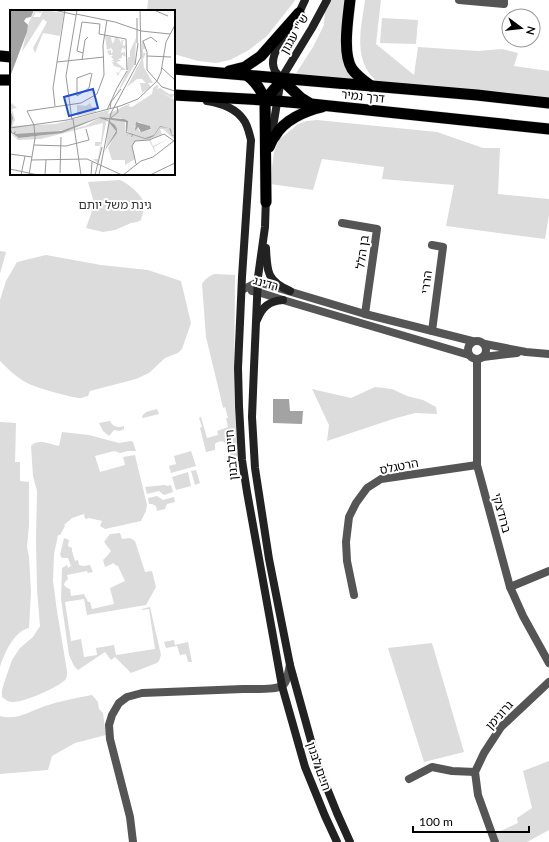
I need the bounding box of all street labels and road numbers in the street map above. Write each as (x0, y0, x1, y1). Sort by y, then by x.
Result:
street label: ש''י עגנון (277, 11, 311, 57)
street label: דרך נמיר (340, 86, 386, 106)
street label: בן הלל (352, 234, 372, 270)
street label: הררי (417, 269, 435, 295)
street label: רדינג (252, 272, 280, 294)
street label: חיים לבנון (221, 429, 241, 481)
street label: הרטגלס (378, 455, 420, 477)
street label: ברודצקי (489, 491, 515, 535)
street label: גרונימן (482, 697, 516, 733)
street label: חיים לבנון (304, 740, 334, 792)

